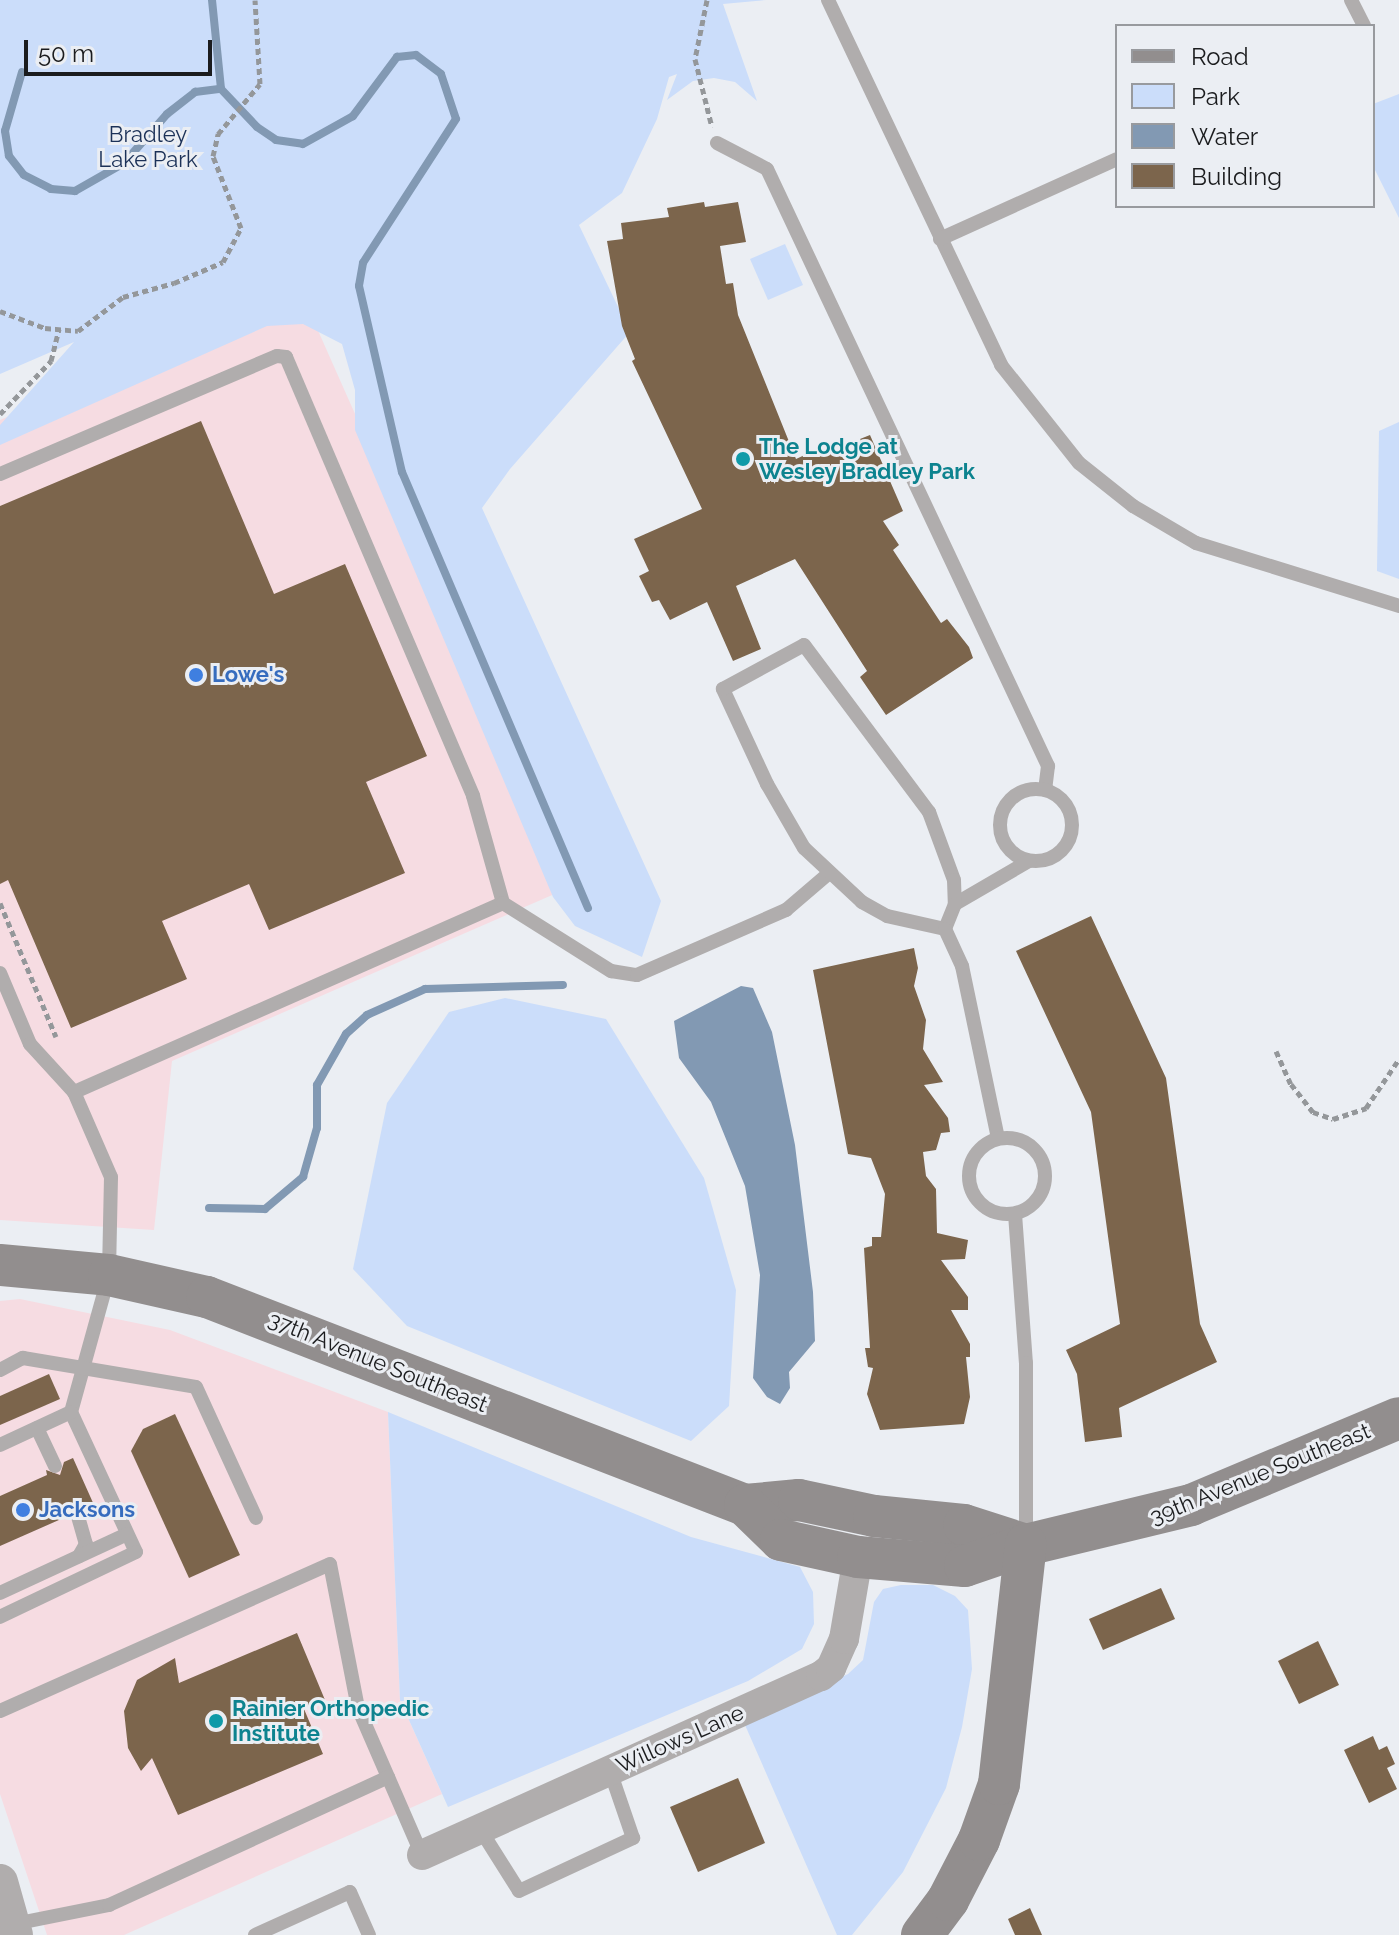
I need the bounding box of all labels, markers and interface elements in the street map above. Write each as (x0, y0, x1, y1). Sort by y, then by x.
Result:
scale bar (28, 24, 216, 74)
legend (1115, 24, 1375, 208)
text: 50 m (38, 39, 94, 68)
text: Road (1191, 42, 1249, 71)
text: Park (1191, 82, 1240, 111)
park label: Bradley Lake Park (98, 121, 198, 172)
text: Water (1191, 122, 1258, 151)
text: Building (1191, 162, 1282, 191)
place label: The Lodge at Wesley Bradley Park (759, 433, 976, 484)
marker: The Lodge at Wesley Bradley Park (734, 450, 752, 468)
place label: Lowe's (212, 662, 284, 688)
marker: Lowe's (187, 666, 205, 684)
street label: 37th Avenue Southeast (264, 1306, 492, 1418)
street label: 39th Avenue Southeast (1146, 1418, 1374, 1530)
place label: Jacksons (39, 1497, 135, 1523)
marker: Jacksons (14, 1501, 32, 1519)
place label: Rainier Orthopedic Institute (232, 1695, 430, 1746)
street label: Willows Lane (612, 1699, 748, 1779)
marker: Rainier Orthopedic Institute (207, 1712, 225, 1730)

